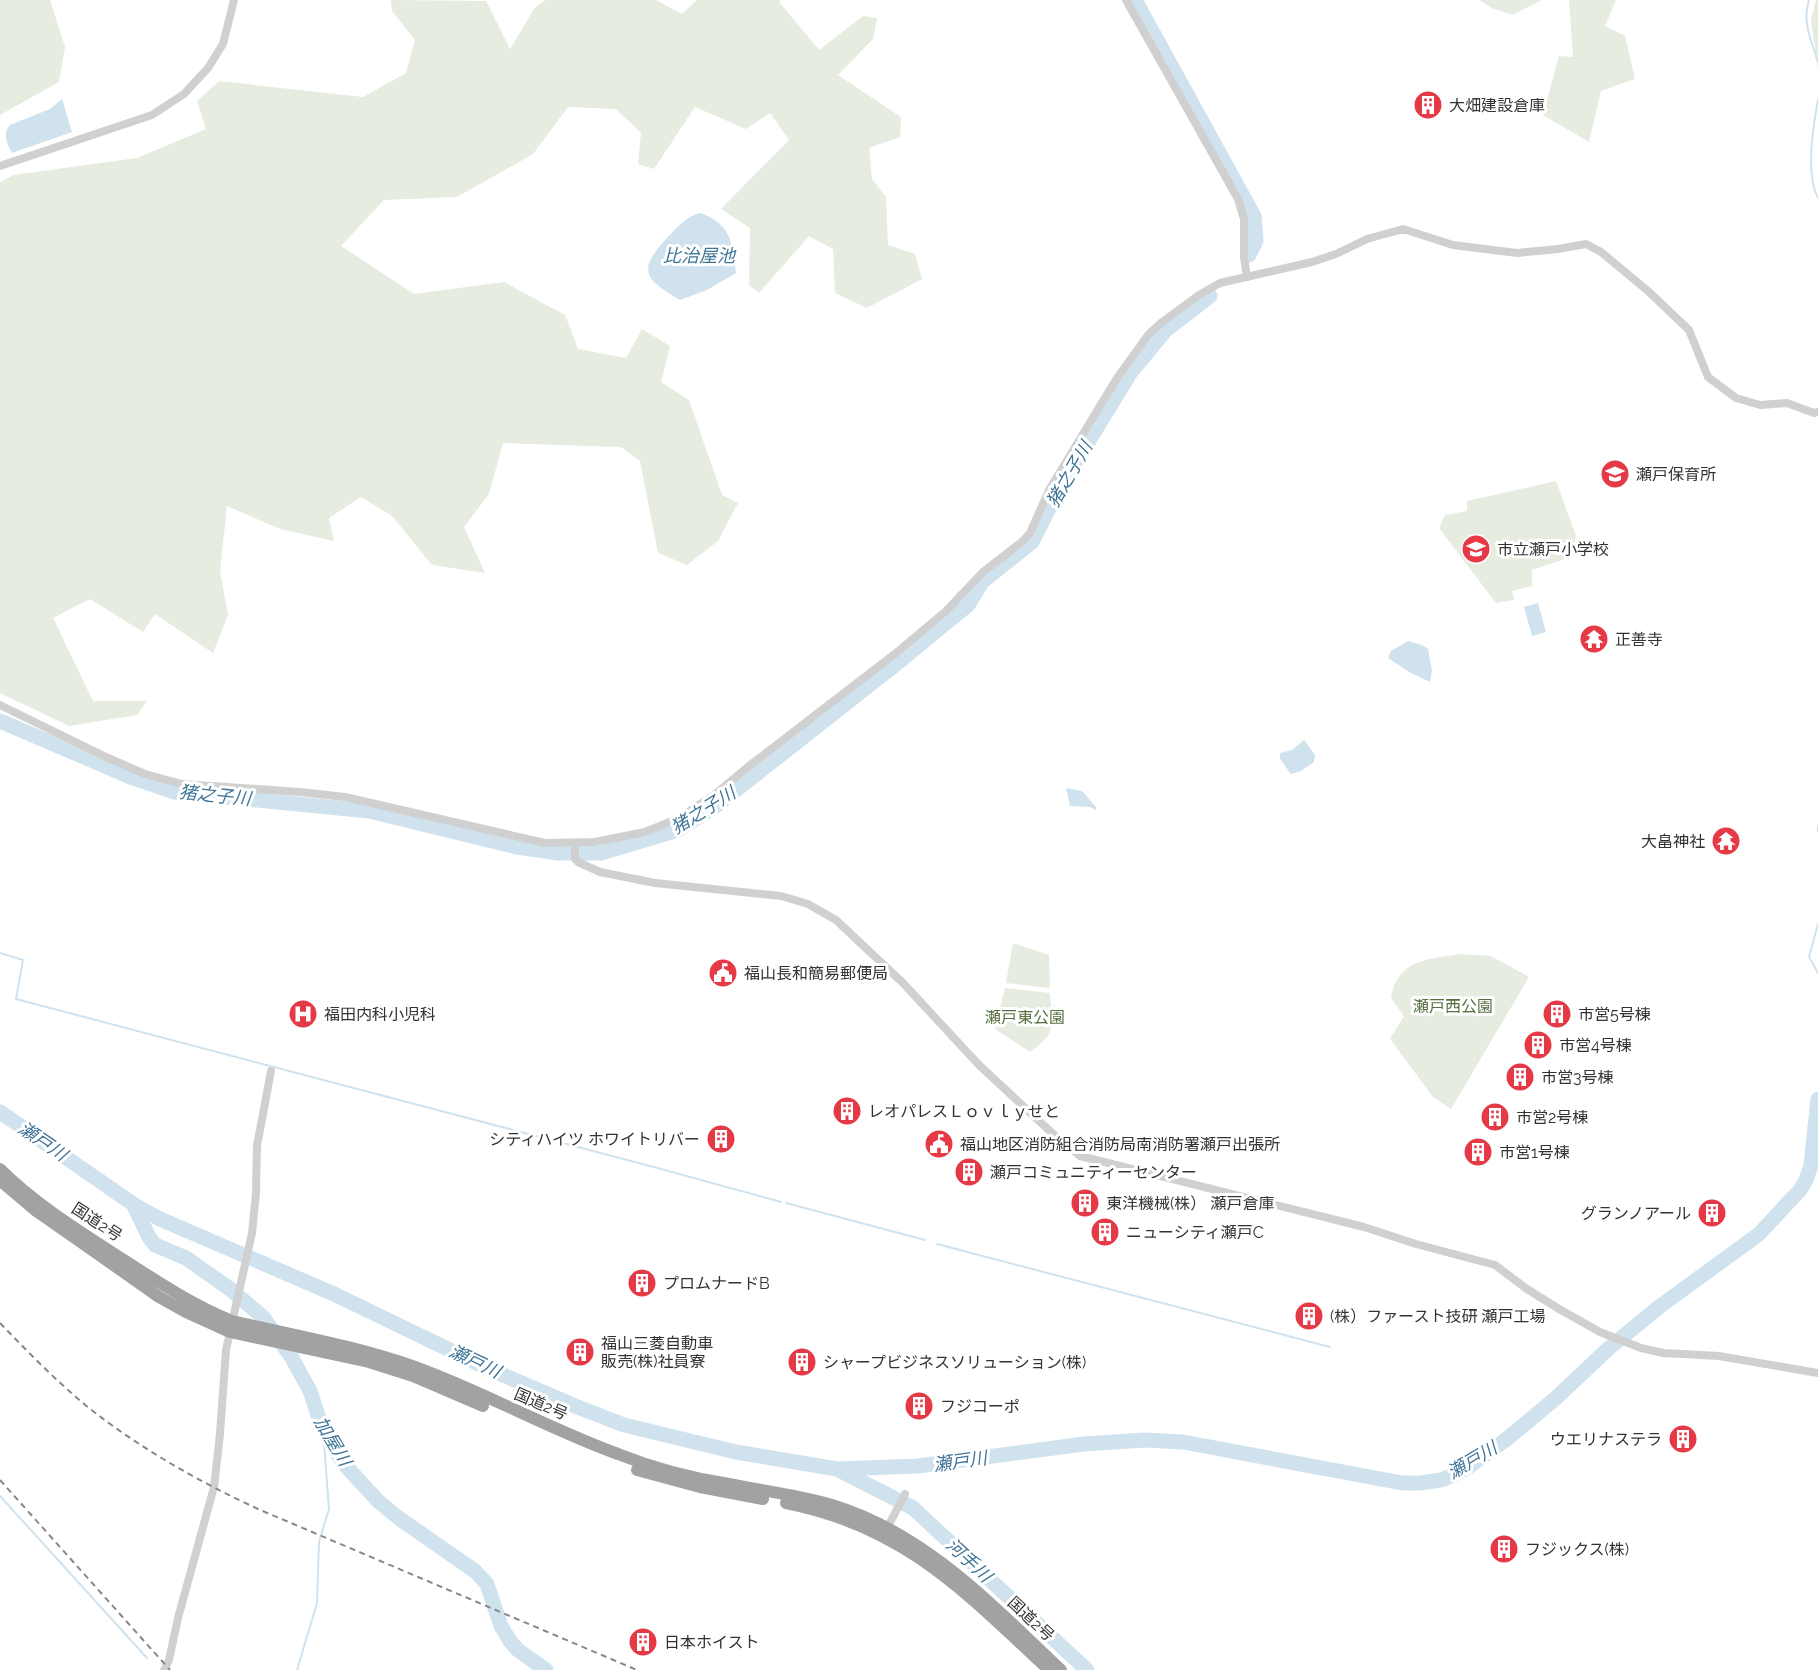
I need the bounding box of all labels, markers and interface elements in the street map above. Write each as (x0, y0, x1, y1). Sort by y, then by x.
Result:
building icon: 大畑建設倉庫 (1412, 89, 1444, 121)
place label: 大畑建設倉庫 (1449, 96, 1545, 115)
water label: 比治屋池 (663, 245, 737, 266)
water label: 猪之子川 (1042, 436, 1097, 510)
school or university icon: 瀬戸保育所 (1599, 458, 1631, 490)
place label: 瀬戸保育所 (1636, 465, 1716, 484)
school or university icon: 市立瀬戸小学校 (1460, 533, 1492, 565)
place label: 市立瀬戸小学校 (1497, 540, 1609, 559)
temple icon: 正善寺 (1578, 623, 1610, 655)
place label: 正善寺 (1615, 630, 1663, 649)
water label: 猪之子川 (178, 781, 254, 809)
water label: 猪之子川 (667, 781, 741, 838)
temple icon: 大畠神社 (1710, 825, 1742, 857)
place label: 大畠神社 (1641, 832, 1705, 851)
public building icon: 福山長和簡易郵便局 (707, 957, 739, 989)
place label: 福山長和簡易郵便局 (744, 964, 888, 983)
park label: 瀬戸西公園 (1413, 997, 1493, 1016)
hospital icon: 福田内科小児科 (287, 998, 319, 1030)
building icon: 市営5号棟 (1541, 998, 1573, 1030)
place label: 福田内科小児科 (324, 1005, 436, 1024)
place label: 市営5号棟 (1578, 1005, 1651, 1024)
park label: 瀬戸東公園 (985, 1008, 1065, 1027)
building icon: 市営4号棟 (1522, 1029, 1554, 1061)
place label: 市営4号棟 (1559, 1036, 1632, 1055)
building icon: 市営3号棟 (1504, 1061, 1536, 1093)
place label: 市営3号棟 (1541, 1068, 1614, 1087)
building icon: レオパレスＬｏｖｌｙせと (831, 1095, 863, 1127)
building icon: 市営2号棟 (1479, 1101, 1511, 1133)
place label: レオパレスＬｏｖｌｙせと (868, 1102, 1060, 1121)
place label: 市営2号棟 (1516, 1108, 1588, 1127)
water label: 瀬戸川 (15, 1117, 73, 1166)
building icon: シティハイツ ホワイトリバー (705, 1123, 737, 1155)
public building icon: 福山地区消防組合消防局南消防署瀬戸出張所 (923, 1128, 955, 1160)
place label: シティハイツ ホワイトリバー (489, 1130, 700, 1149)
place label: 福山地区消防組合消防局南消防署瀬戸出張所 (960, 1135, 1280, 1154)
building icon: 市営1号棟 (1462, 1136, 1494, 1168)
place label: 市営1号棟 (1499, 1143, 1570, 1162)
building icon: 瀬戸コミュニティーセンター (953, 1156, 985, 1188)
place label: 瀬戸コミュニティーセンター (990, 1163, 1197, 1182)
building icon: 東洋機械(株） 瀬戸倉庫 (1069, 1187, 1101, 1219)
place label: 東洋機械(株） 瀬戸倉庫 (1106, 1194, 1274, 1213)
building icon: グランノアール (1696, 1197, 1728, 1229)
street label: 国道2号 (68, 1199, 126, 1245)
place label: グランノアール (1581, 1204, 1691, 1223)
building icon: ニューシティ瀬戸C (1089, 1216, 1121, 1248)
place label: ニューシティ瀬戸C (1126, 1223, 1264, 1242)
building icon: プロムナードB (626, 1267, 658, 1299)
place label: プロムナードB (663, 1274, 770, 1293)
building icon: (株）ファースト技研 瀬戸工場 (1293, 1300, 1325, 1332)
place label: (株）ファースト技研 瀬戸工場 (1330, 1307, 1546, 1326)
place label: 福山三菱自動車 販売(株)社員寮 (601, 1334, 713, 1371)
building icon: 福山三菱自動車 販売(株)社員寮 (564, 1336, 596, 1368)
water label: 瀬戸川 (446, 1340, 506, 1383)
building icon: シャープビジネスソリューション(株) (786, 1346, 818, 1378)
place label: シャープビジネスソリューション(株) (823, 1353, 1086, 1372)
street label: 国道2号 (511, 1384, 571, 1424)
building icon: フジコーポ (903, 1390, 935, 1422)
place label: フジコーポ (940, 1397, 1020, 1416)
water label: 加屋川 (310, 1412, 357, 1471)
building icon: ウエリナステラ (1667, 1423, 1699, 1455)
place label: ウエリナステラ (1550, 1430, 1662, 1449)
water label: 瀬戸川 (1443, 1436, 1502, 1483)
water label: 瀬戸川 (932, 1447, 990, 1475)
building icon: フジックス(株) (1488, 1533, 1520, 1565)
water label: 河手川 (942, 1534, 997, 1587)
place label: フジックス(株) (1525, 1540, 1629, 1559)
street label: 国道2号 (1004, 1593, 1058, 1645)
building icon: 日本ホイスト (627, 1626, 659, 1658)
place label: 日本ホイスト (664, 1633, 760, 1652)

